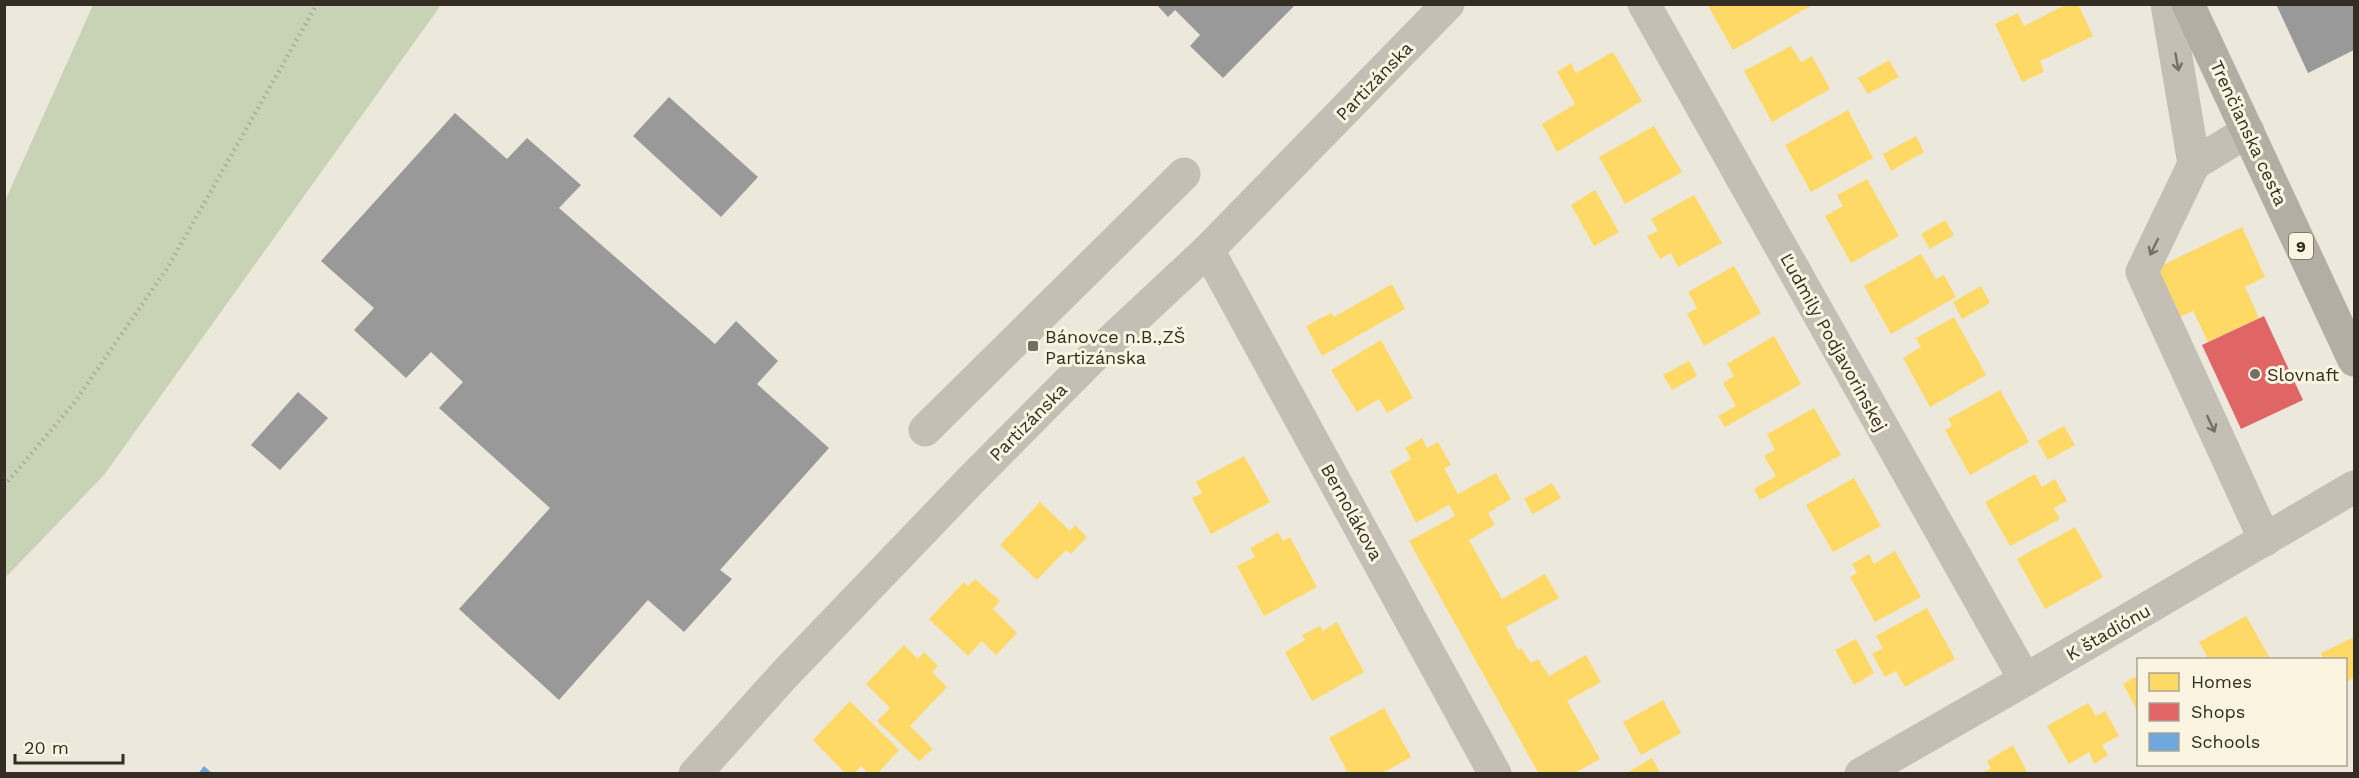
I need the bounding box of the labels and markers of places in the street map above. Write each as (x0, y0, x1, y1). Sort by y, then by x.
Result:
place label: Bánovce n.B.,ZŠ Partizánska (1045, 326, 1185, 368)
marker: Bánovce n.B.,ZŠ Partizánska (1026, 339, 1040, 353)
place label: Slovnaft (2267, 364, 2340, 385)
marker: Slovnaft (2248, 367, 2262, 381)

